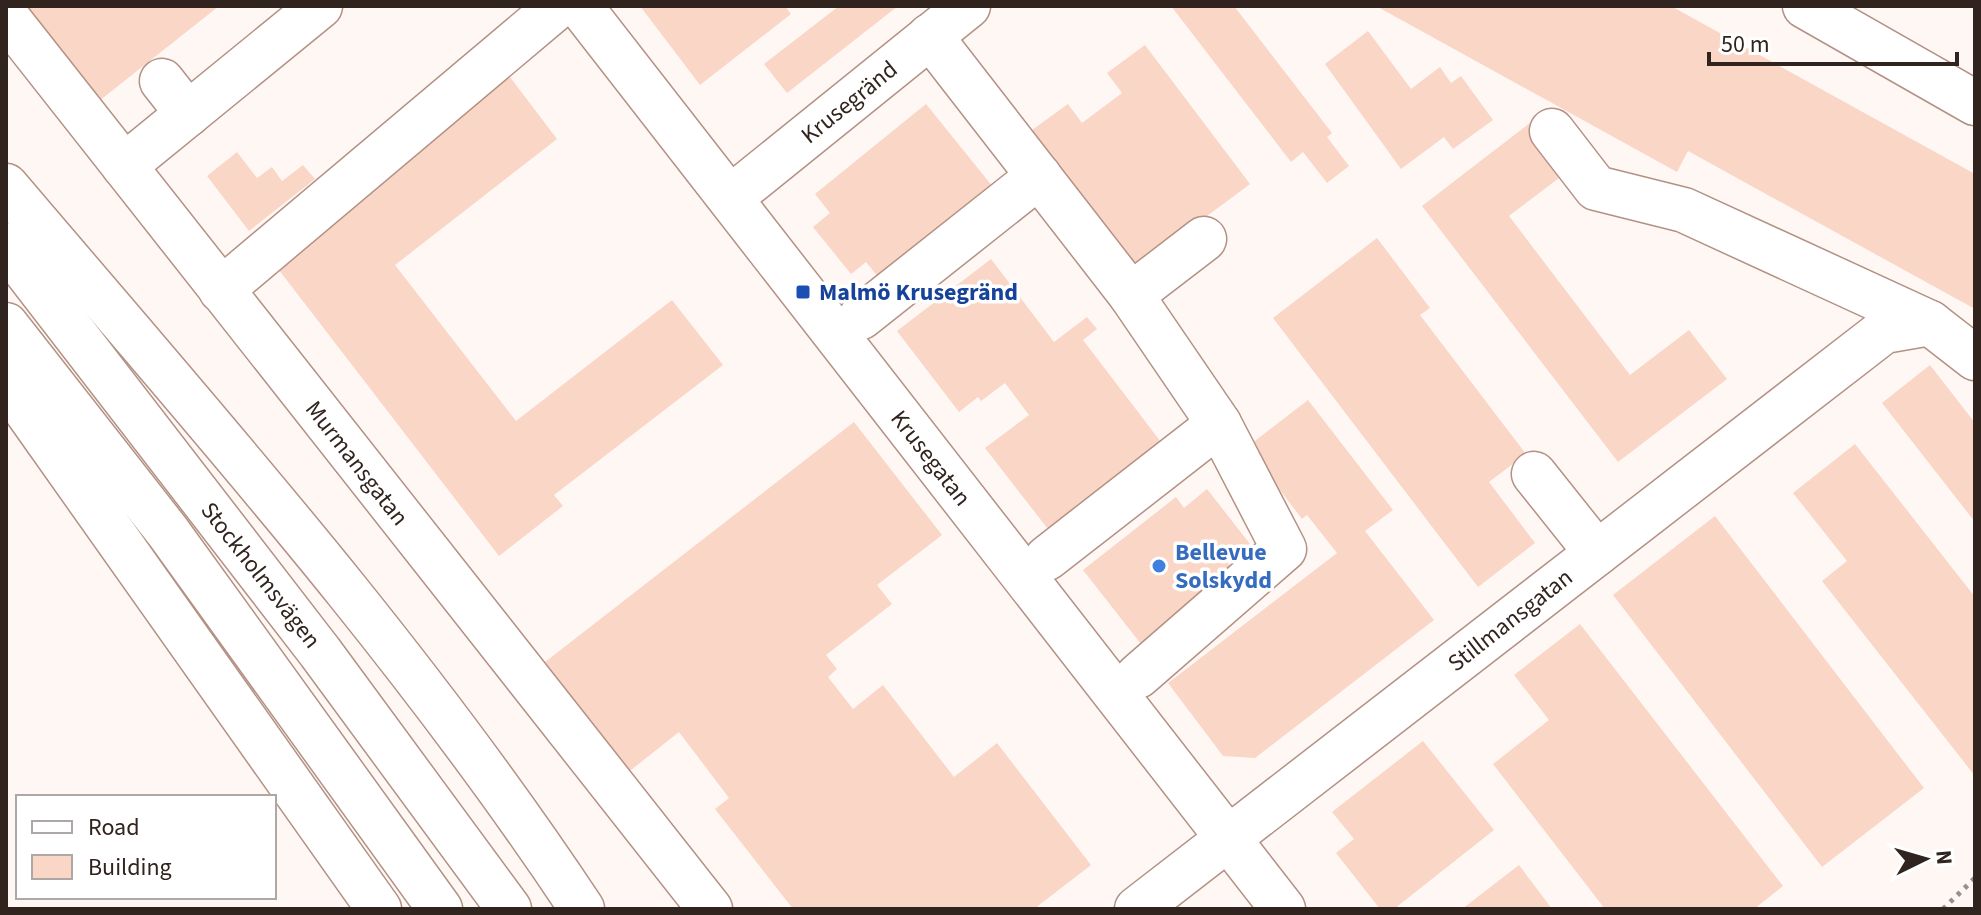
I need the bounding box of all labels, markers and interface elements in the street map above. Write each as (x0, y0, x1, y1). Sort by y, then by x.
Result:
scale bar (1709, 16, 1957, 66)
text: 50 m (1721, 27, 1770, 62)
street label: Krusegränd (793, 52, 905, 152)
place label: Malmö Krusegränd (819, 275, 1018, 310)
marker: Malmö Krusegränd (794, 283, 812, 301)
street label: Murmansgatan (297, 393, 417, 533)
street label: Krusegatan (882, 403, 979, 514)
street label: Stockholmsvägen (192, 495, 329, 656)
place label: Bellevue Solskydd (1175, 535, 1272, 598)
marker: Bellevue Solskydd (1150, 557, 1168, 575)
street label: Stillmansgatan (1440, 560, 1580, 680)
legend (16, 795, 276, 899)
text: Road (88, 810, 140, 845)
north arrow (1885, 819, 1965, 899)
text: N (1927, 849, 1961, 866)
text: Building (88, 850, 172, 885)

